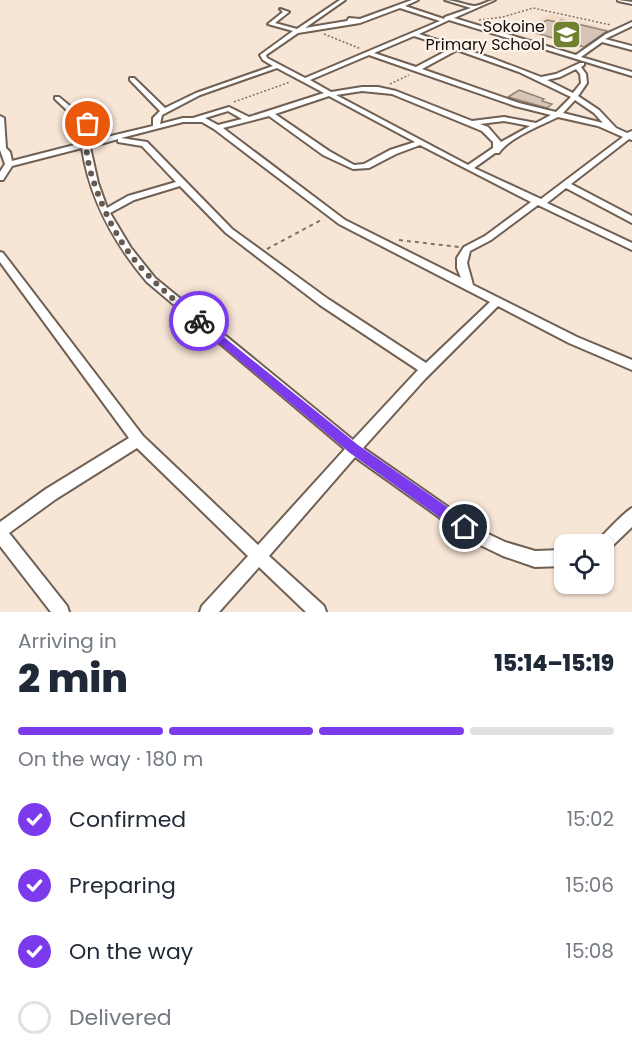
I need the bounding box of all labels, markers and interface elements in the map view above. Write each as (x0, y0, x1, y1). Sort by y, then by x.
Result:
place label: Sokoine Primary School (426, 15, 545, 56)
school or university icon: Sokoine Primary School (550, 19, 582, 51)
pin (62, 98, 113, 149)
icon: bag (71, 107, 104, 140)
courier (169, 291, 229, 351)
icon: bike (183, 305, 216, 338)
pin (439, 501, 490, 552)
icon: home (448, 510, 481, 543)
map controls (554, 534, 614, 594)
button: locate (554, 534, 614, 594)
text: Arriving in (18, 627, 117, 655)
text: 15:14–15:19 (494, 648, 614, 679)
text: 2 min (18, 651, 128, 706)
text: On the way · 180 m (18, 745, 203, 773)
icon: check (18, 803, 51, 836)
text: Confirmed (69, 804, 186, 835)
text: 15:02 (567, 805, 614, 833)
icon: check (18, 869, 51, 902)
text: Preparing (69, 870, 176, 901)
text: 15:06 (566, 871, 614, 899)
icon: check (18, 935, 51, 968)
text: On the way (69, 936, 193, 967)
text: 15:08 (566, 937, 614, 965)
text: Delivered (69, 1002, 172, 1033)

